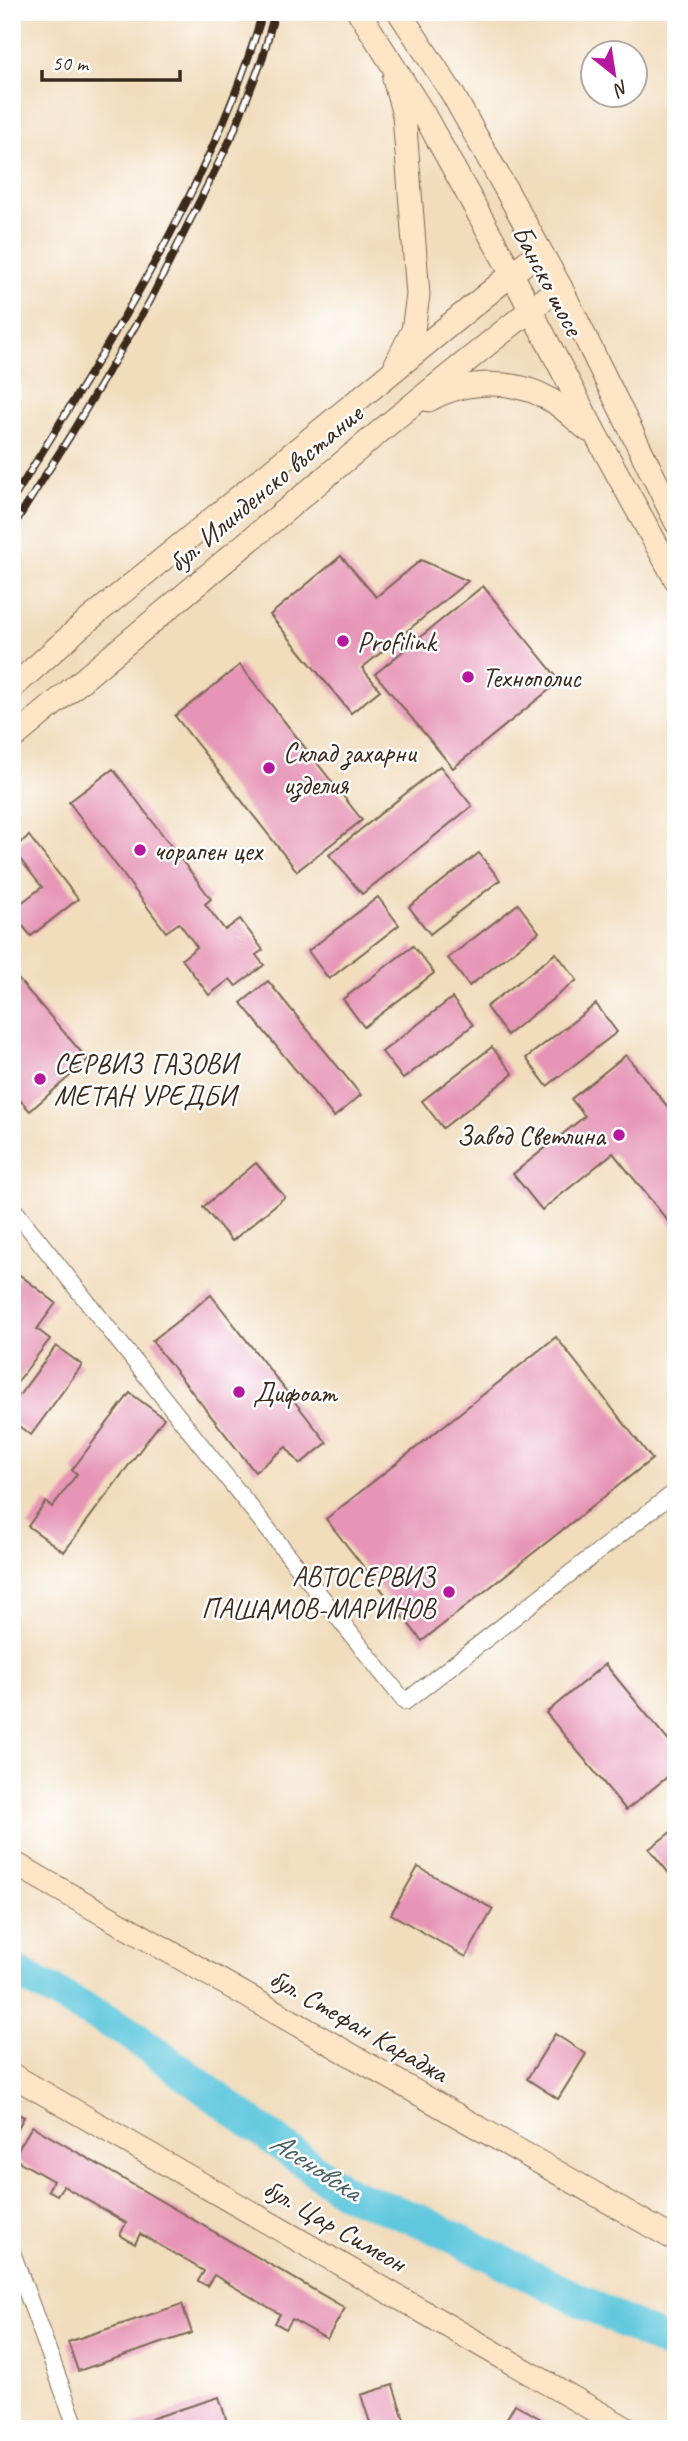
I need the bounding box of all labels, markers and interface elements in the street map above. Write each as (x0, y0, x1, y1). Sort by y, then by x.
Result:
scale bar (42, 38, 180, 82)
north arrow (580, 38, 650, 108)
text: 50 m (52, 50, 90, 76)
text: N (608, 75, 633, 103)
street label: Банско шосе (504, 219, 593, 343)
street label: бул. Илинденско въстание (160, 395, 371, 580)
place label: Profilink (357, 624, 438, 659)
marker: Profilink (335, 633, 351, 649)
place label: Технополис (482, 660, 582, 695)
marker: Технополис (460, 669, 476, 685)
place label: Склад захарни изделия (283, 735, 417, 803)
marker: Склад захарни изделия (261, 760, 277, 776)
place label: чорапен цех (154, 833, 265, 868)
marker: чорапен цех (132, 842, 148, 858)
place label: СЕРВИЗ ГАЗОВИ МЕТАН УРЕДБИ (54, 1046, 242, 1113)
marker: СЕРВИЗ ГАЗОВИ МЕТАН УРЕДБИ (32, 1071, 48, 1087)
place label: Завод Светлина (457, 1118, 607, 1153)
marker: Завод Светлина (611, 1127, 627, 1143)
place label: Дифоат (253, 1375, 339, 1410)
marker: Дифоат (231, 1384, 247, 1400)
place label: АВТОСЕРВИЗ ПАШАМОВ-МАРИНОВ (201, 1559, 438, 1626)
marker: АВТОСЕРВИЗ ПАШАМОВ-МАРИНОВ (441, 1584, 457, 1600)
street label: бул. Стефан Караджа (264, 1960, 456, 2091)
water label: Асеновска (263, 2123, 372, 2211)
street label: бул. Цар Симеон (258, 2170, 414, 2281)

